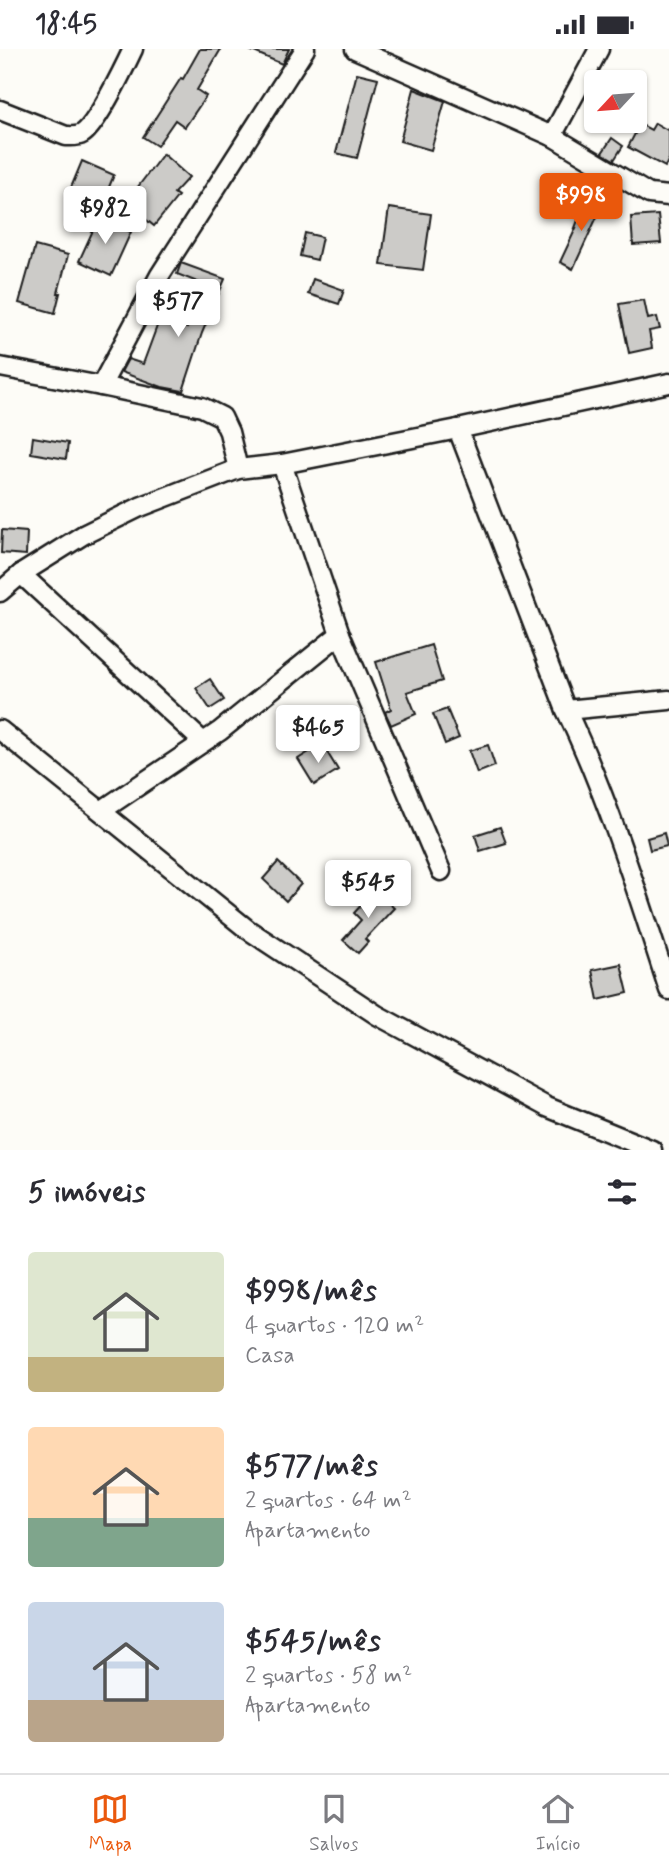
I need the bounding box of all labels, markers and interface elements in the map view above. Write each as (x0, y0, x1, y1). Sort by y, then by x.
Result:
text: 18:45 (35, 8, 97, 42)
north arrow (584, 70, 648, 133)
map controls (584, 70, 647, 133)
pin: $998 (540, 173, 622, 233)
text: $998 (556, 181, 606, 211)
pin: $982 (64, 187, 146, 246)
text: $982 (79, 194, 131, 224)
pin: $577 (137, 279, 219, 339)
text: $577 (152, 287, 204, 317)
pin: $465 (277, 705, 359, 765)
text: $465 (292, 713, 344, 743)
pin: $545 (327, 861, 409, 920)
text: $545 (341, 868, 395, 898)
text: 5 imóveis (28, 1173, 145, 1212)
icon: filters (603, 1173, 641, 1211)
text: $998/mês (245, 1272, 377, 1311)
icon: home (84, 1280, 168, 1364)
text: 4 quartos · 120 m² (245, 1311, 424, 1341)
text: Casa (245, 1341, 295, 1371)
text: $577/mês (245, 1447, 378, 1486)
icon: home (84, 1455, 168, 1539)
text: 2 quartos · 64 m² (245, 1486, 412, 1516)
text: Apartamento (245, 1516, 371, 1546)
text: $545/mês (245, 1622, 381, 1661)
icon: home (84, 1630, 168, 1714)
text: 2 quartos · 58 m² (245, 1661, 412, 1691)
text: Apartamento (245, 1691, 371, 1721)
tab: Mapa (89, 1790, 132, 1857)
tab: Salvos (309, 1790, 358, 1857)
tab: Início (536, 1790, 580, 1857)

